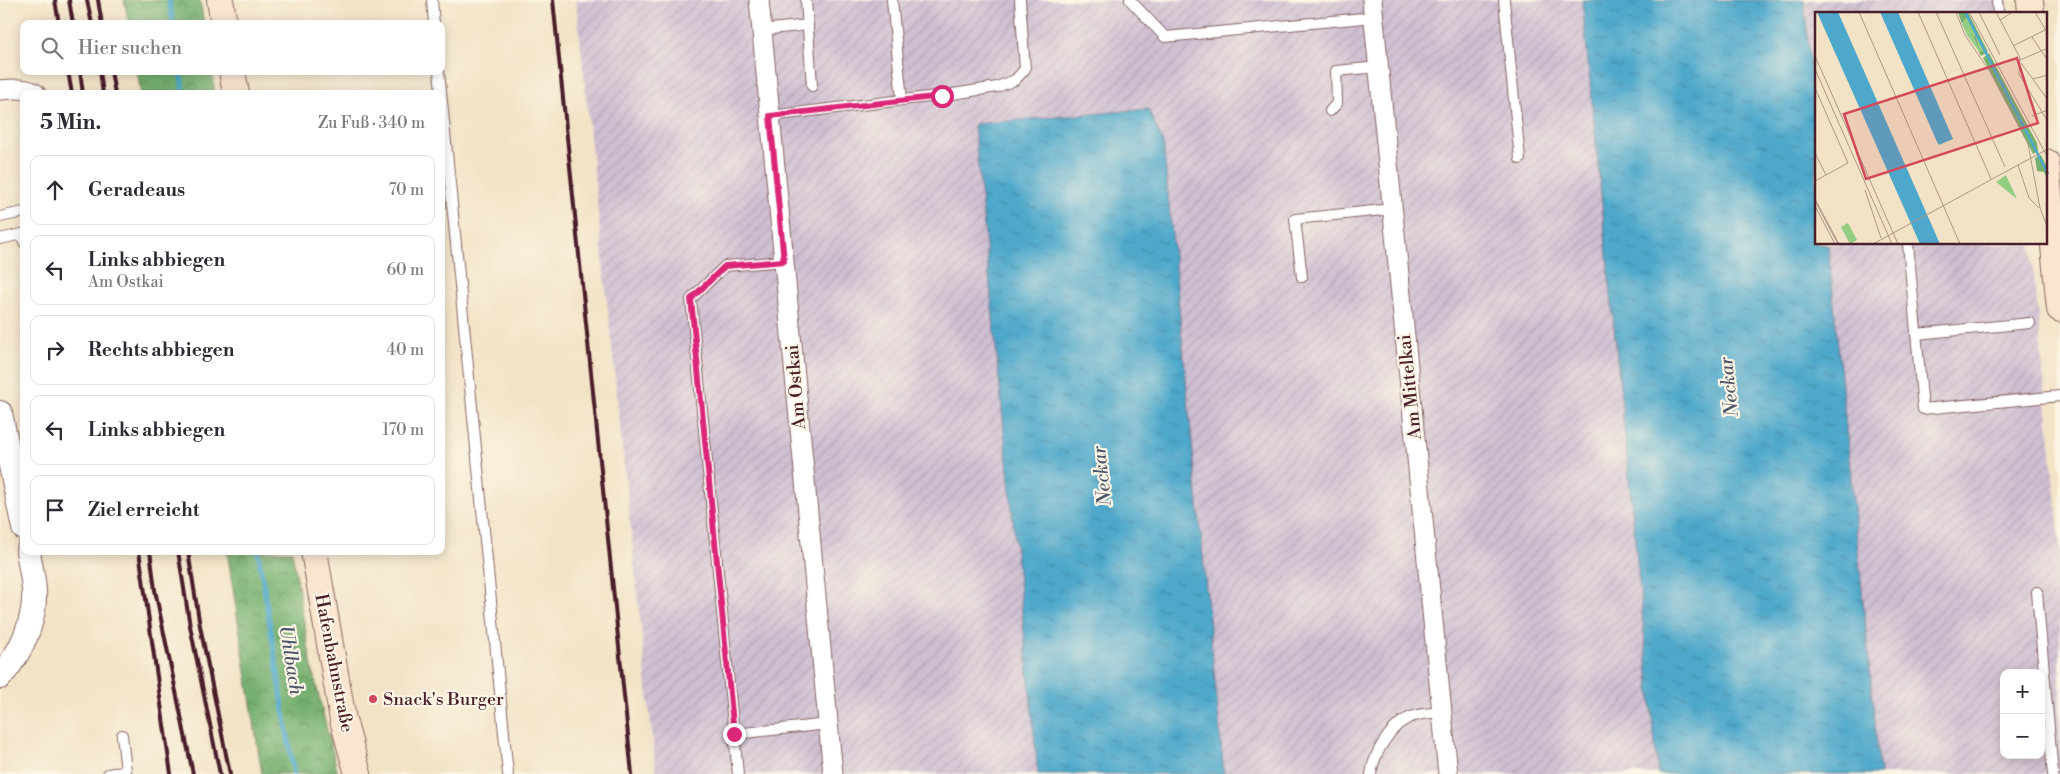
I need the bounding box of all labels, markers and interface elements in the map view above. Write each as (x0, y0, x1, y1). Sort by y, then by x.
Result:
inset map (1815, 12, 2048, 245)
search box (20, 20, 445, 75)
icon: search (38, 34, 66, 62)
text: Hier suchen (78, 36, 182, 60)
route start (931, 85, 954, 108)
text: 5 Min. (40, 110, 101, 136)
text: Zu Fuß · 340 m (318, 113, 425, 133)
icon: ahead (41, 176, 69, 204)
text: Geradeaus (88, 178, 185, 202)
text: 70 m (388, 180, 424, 200)
text: Links abbiegen (88, 248, 225, 272)
icon: left (41, 256, 69, 284)
text: 60 m (386, 260, 424, 280)
text: Am Ostkai (88, 272, 164, 292)
street label: Am Mittelkai (1393, 333, 1427, 442)
icon: right (41, 336, 69, 364)
text: Rechts abbiegen (88, 338, 234, 362)
text: 40 m (387, 340, 424, 360)
street label: Am Ostkai (781, 343, 811, 432)
water label: Neckar (1714, 355, 1744, 419)
icon: left (41, 416, 69, 444)
text: Links abbiegen (88, 418, 225, 442)
text: 170 m (382, 420, 424, 440)
water label: Neckar (1087, 444, 1117, 508)
icon: arrive (41, 496, 69, 524)
text: Ziel erreicht (88, 498, 199, 522)
street label: Hafenbahnstraße (309, 592, 359, 734)
water label: Uhlbach (274, 623, 308, 697)
map controls (2000, 669, 2045, 759)
button: + (2000, 669, 2045, 714)
place label: Snack's Burger (383, 688, 504, 711)
marker: Snack's Burger (367, 693, 379, 705)
button: − (2000, 714, 2045, 759)
route end (723, 723, 746, 746)

